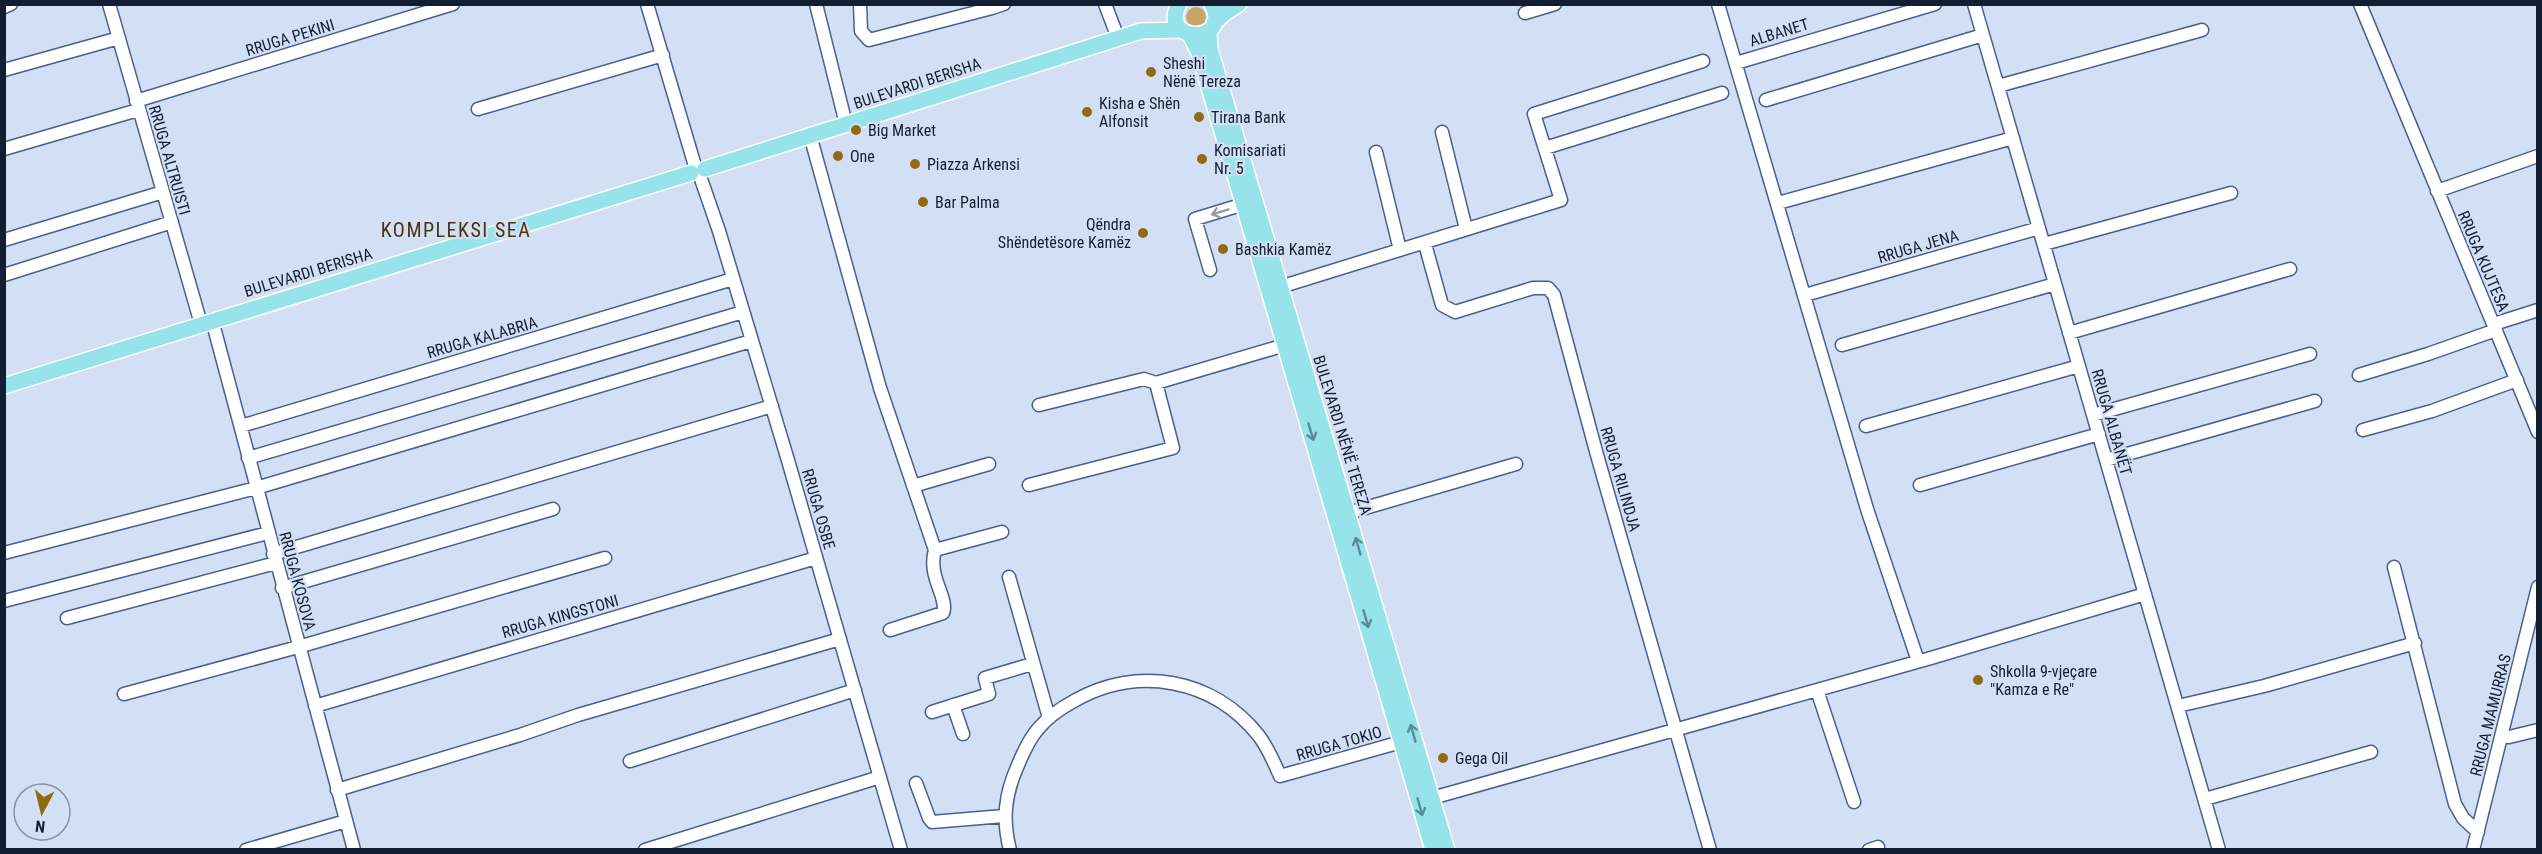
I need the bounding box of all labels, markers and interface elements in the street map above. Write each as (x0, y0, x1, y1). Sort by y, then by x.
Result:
street label: ALBANET (1747, 14, 1811, 51)
street label: RRUGA PEKINI (243, 15, 337, 60)
street label: BULEVARDI BERISHA (851, 54, 983, 113)
place label: Sheshi Nënë Tereza (1163, 54, 1241, 91)
marker: Sheshi Nënë Tereza (1144, 65, 1158, 79)
place label: Kisha e Shën Alfonsit (1099, 94, 1180, 131)
street label: RRUGA ALTRUISTI (145, 103, 194, 217)
marker: Kisha e Shën Alfonsit (1080, 105, 1094, 119)
place label: Tirana Bank (1211, 108, 1286, 127)
marker: Tirana Bank (1192, 110, 1206, 124)
place label: Big Market (868, 121, 936, 140)
marker: Big Market (849, 123, 863, 137)
place label: Komisariati Nr. 5 (1214, 141, 1286, 178)
place label: One (850, 147, 875, 166)
marker: One (831, 149, 845, 163)
marker: Komisariati Nr. 5 (1195, 152, 1209, 166)
place label: Piazza Arkensi (927, 155, 1020, 174)
marker: Piazza Arkensi (908, 157, 922, 171)
place label: Bar Palma (935, 193, 1000, 212)
marker: Bar Palma (916, 195, 930, 209)
one-way arrow (1211, 207, 1230, 218)
street label: RRUGA KUJTESA (2454, 208, 2513, 314)
place label: Qëndra Shëndetësore Kamëz (998, 215, 1131, 252)
district label: KOMPLEKSI SEA (381, 218, 531, 242)
marker: Qëndra Shëndetësore Kamëz (1136, 226, 1150, 240)
street label: RRUGA JENA (1875, 226, 1961, 267)
place label: Bashkia Kamëz (1235, 240, 1332, 259)
marker: Bashkia Kamëz (1216, 242, 1230, 256)
street label: BULEVARDI BERISHA (242, 244, 374, 301)
street label: RRUGA KALABRIA (425, 313, 539, 362)
street label: BULEVARDI NËNË TEREZA (1309, 353, 1376, 517)
street label: RRUGA ALBANËT (2087, 367, 2136, 477)
one-way arrow (1306, 422, 1317, 441)
street label: RRUGA RILINDJA (1596, 424, 1645, 534)
street label: RRUGA OSBE (798, 467, 839, 552)
street label: RRUGA KOSOVA (275, 530, 320, 633)
one-way arrow (1351, 537, 1363, 556)
street label: RRUGA KINGSTONI (500, 591, 621, 642)
one-way arrow (1361, 609, 1372, 628)
street label: RRUGA MAMURRAS (2466, 652, 2515, 778)
place label: Shkolla 9-vjeçare "Kamza e Re" (1990, 662, 2097, 699)
marker: Shkolla 9-vjeçare "Kamza e Re" (1971, 673, 1985, 687)
street label: RRUGA TOKIO (1294, 722, 1384, 765)
one-way arrow (1407, 724, 1418, 743)
place label: Gega Oil (1455, 749, 1508, 768)
marker: Gega Oil (1436, 751, 1450, 765)
north arrow (12, 782, 72, 842)
one-way arrow (1415, 797, 1426, 816)
text: N (34, 816, 46, 836)

